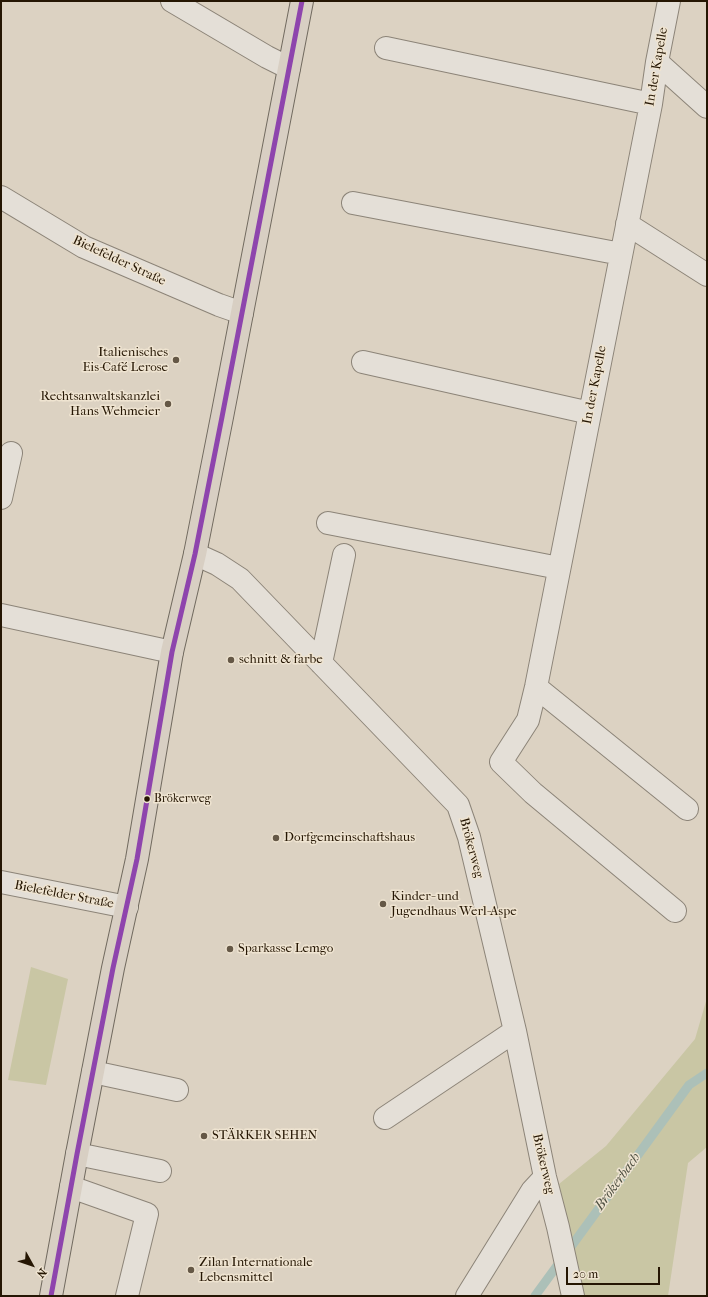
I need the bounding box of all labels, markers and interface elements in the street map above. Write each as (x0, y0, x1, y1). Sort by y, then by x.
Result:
street label: In der Kapelle (642, 26, 672, 108)
street label: Bielefelder Straße (70, 233, 168, 289)
street label: In der Kapelle (580, 344, 610, 426)
place label: Italienisches Eis-Café Lerose (82, 345, 168, 376)
marker: Italienisches Eis-Café Lerose (171, 355, 181, 365)
place label: Rechtsanwaltskanzlei Hans Wehmeier (40, 389, 160, 420)
marker: Rechtsanwaltskanzlei Hans Wehmeier (163, 399, 173, 409)
place label: schnitt & farbe (239, 652, 323, 668)
marker: schnitt & farbe (226, 655, 236, 665)
place label: Brökerweg (154, 792, 211, 806)
marker: Brökerweg (142, 794, 152, 804)
street label: Brökerweg (455, 816, 487, 880)
place label: Dorfgemeinschaftshaus (284, 830, 415, 846)
marker: Dorfgemeinschaftshaus (271, 833, 281, 843)
street label: Bielefelder Straße (13, 878, 115, 912)
place label: Kinder- und Jugendhaus Werl-Aspe (391, 889, 517, 920)
marker: Kinder- und Jugendhaus Werl-Aspe (378, 899, 388, 909)
place label: Sparkasse Lemgo (238, 941, 333, 957)
marker: Sparkasse Lemgo (225, 944, 235, 954)
place label: STÄRKER SEHEN (212, 1128, 317, 1144)
marker: STÄRKER SEHEN (199, 1131, 209, 1141)
street label: Brökerweg (528, 1132, 558, 1196)
water label: Brökerbach (592, 1150, 644, 1214)
north arrow (12, 1245, 52, 1285)
place label: Zilan Internationale Lebensmittel (199, 1255, 313, 1286)
scale bar (568, 1259, 662, 1285)
marker: Zilan Internationale Lebensmittel (186, 1265, 196, 1275)
text: N (34, 1266, 49, 1280)
text: 20 m (573, 1267, 598, 1281)

